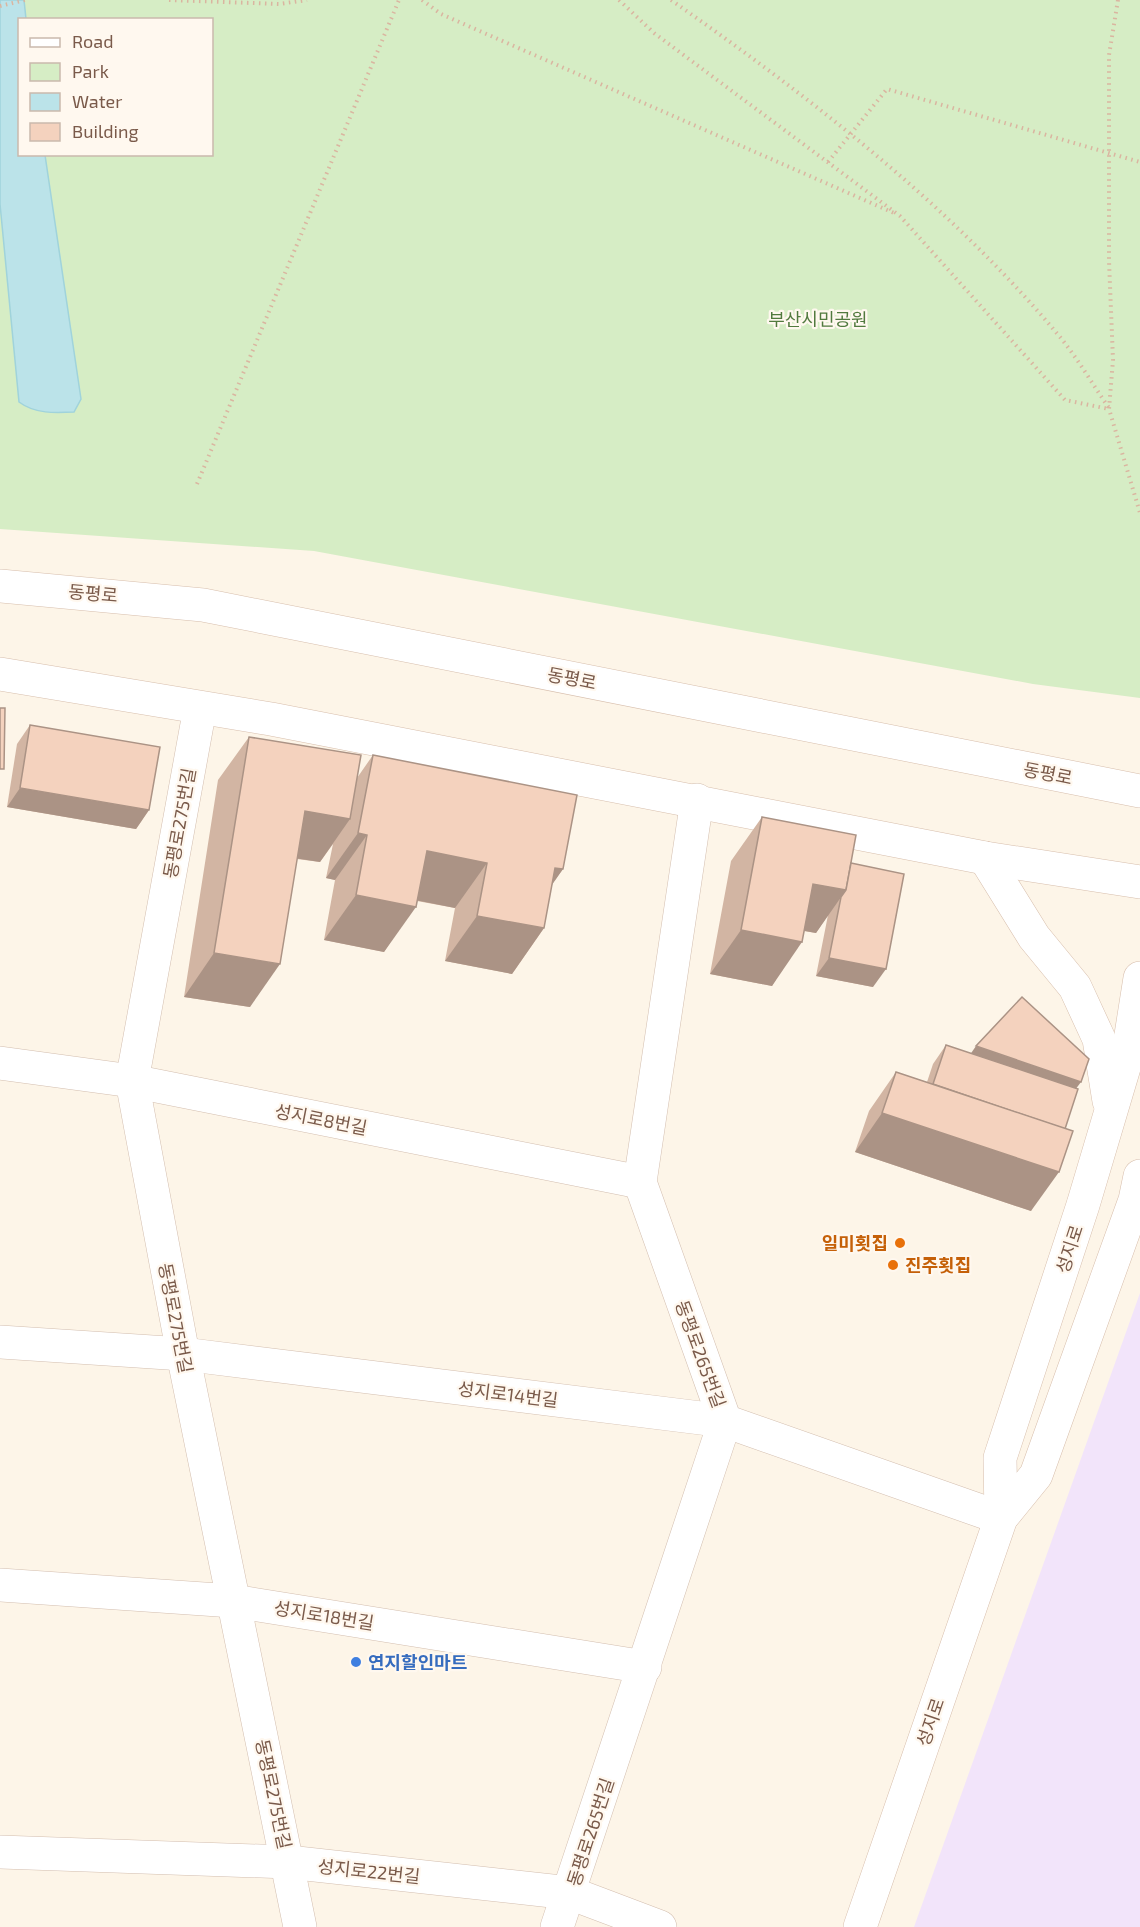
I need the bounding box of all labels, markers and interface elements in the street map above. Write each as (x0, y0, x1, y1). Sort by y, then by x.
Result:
legend (18, 18, 213, 156)
text: Road (72, 30, 113, 52)
text: Park (72, 60, 109, 82)
text: Water (72, 90, 122, 112)
text: Building (72, 120, 139, 142)
park label: 부산시민공원 (768, 308, 868, 330)
street label: 동평로 (67, 580, 119, 606)
street label: 동평로 (546, 662, 598, 694)
street label: 동평로 (1022, 757, 1074, 789)
street label: 동평로275번길 (158, 766, 200, 880)
street label: 성지로8번길 (273, 1099, 369, 1139)
street label: 성지로 (1051, 1222, 1087, 1276)
place label: 일미횟집 (822, 1232, 888, 1254)
marker: 일미횟집 (893, 1236, 907, 1250)
place label: 진주횟집 (905, 1254, 971, 1276)
marker: 진주횟집 (886, 1258, 900, 1272)
street label: 동평로275번길 (155, 1261, 197, 1375)
street label: 동평로265번길 (671, 1297, 731, 1411)
street label: 성지로14번길 (457, 1377, 559, 1411)
street label: 성지로18번길 (272, 1596, 376, 1634)
place label: 연지할인마트 (368, 1651, 467, 1673)
marker: 연지할인마트 (349, 1655, 363, 1669)
street label: 성지로 (912, 1695, 948, 1749)
street label: 동평로275번길 (252, 1737, 296, 1851)
street label: 동평로265번길 (562, 1775, 618, 1889)
street label: 성지로22번길 (317, 1855, 421, 1887)

